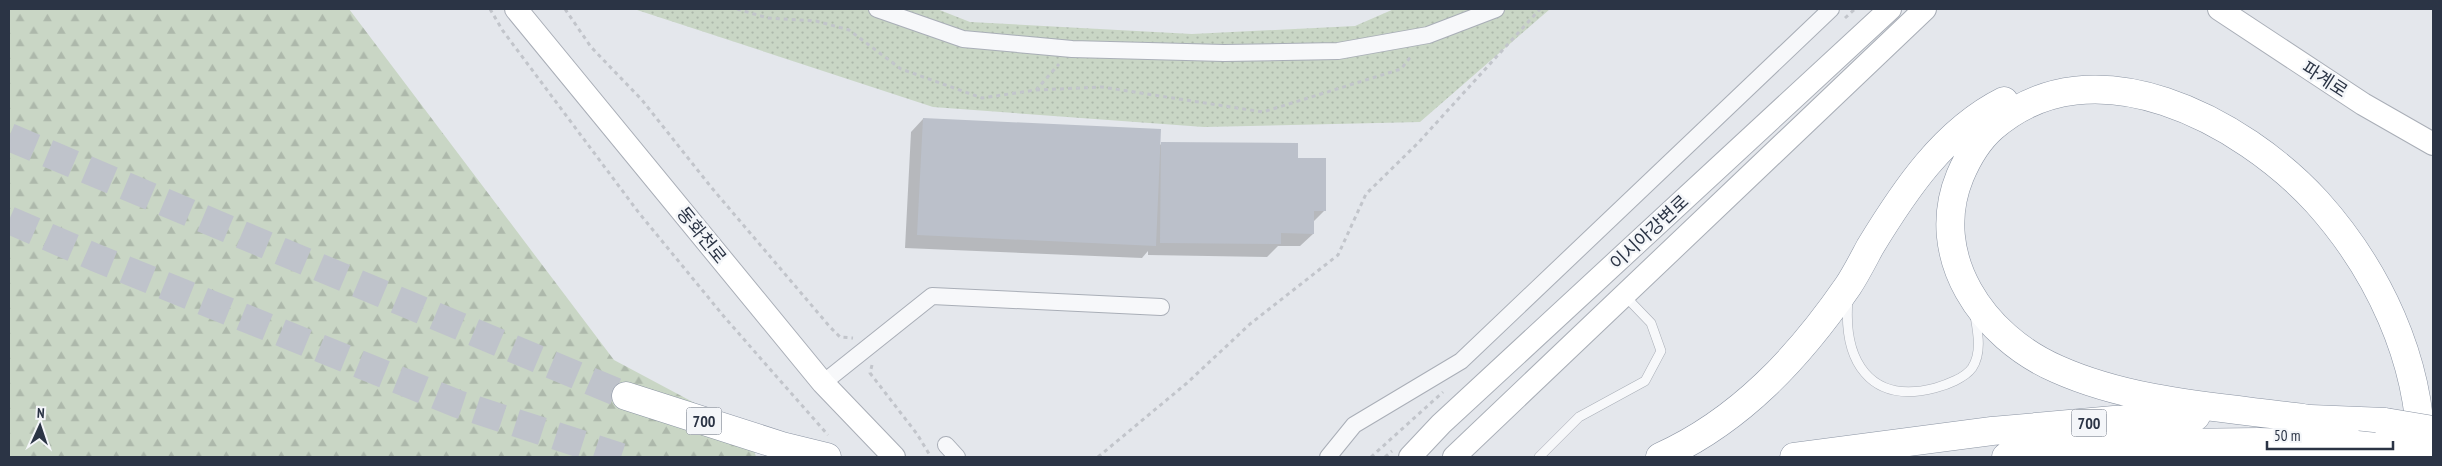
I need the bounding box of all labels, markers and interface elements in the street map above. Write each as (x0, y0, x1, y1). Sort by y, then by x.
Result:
street label: 파계로 (2298, 56, 2352, 102)
street label: 이시아강변로 (1605, 190, 1693, 274)
street label: 동화천로 (672, 202, 732, 268)
north arrow (15, 401, 65, 451)
text: N (36, 404, 45, 422)
road number: 700 (686, 408, 722, 434)
road number: 700 (2072, 409, 2106, 436)
scale bar (2267, 418, 2393, 450)
text: 50 m (2274, 426, 2300, 445)

